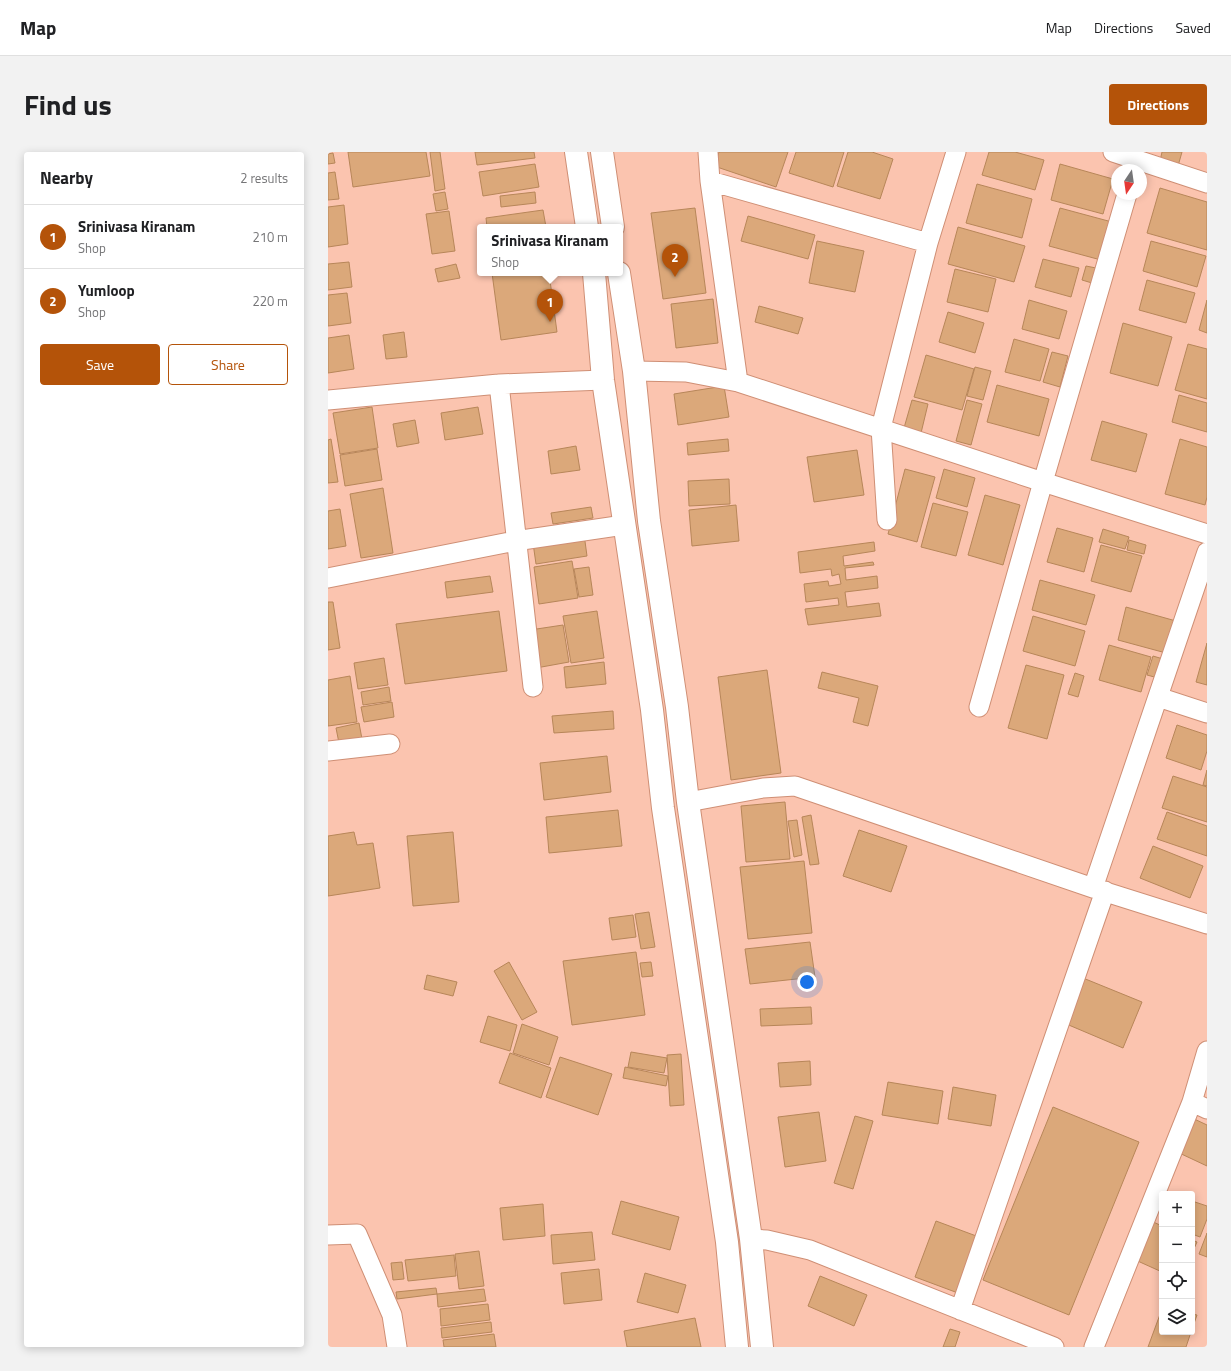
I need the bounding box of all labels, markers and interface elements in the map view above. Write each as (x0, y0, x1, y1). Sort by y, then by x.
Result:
text: Map (20, 13, 56, 42)
text: Map (1046, 17, 1072, 38)
text: Directions (1094, 17, 1153, 38)
text: Saved (1175, 17, 1211, 38)
text: Find us (24, 83, 112, 126)
button: Directions (1109, 84, 1207, 125)
north arrow (1111, 164, 1147, 200)
text: Nearby (40, 165, 93, 191)
text: 2 results (240, 168, 288, 188)
text: Srinivasa Kiranam (78, 215, 195, 238)
popup (477, 224, 623, 276)
text: 1 (49, 227, 57, 247)
text: 210 m (252, 227, 288, 247)
text: Srinivasa Kiranam (491, 229, 609, 252)
text: Shop (78, 238, 106, 258)
pin: 2 (662, 244, 688, 277)
text: Shop (491, 252, 519, 272)
text: Yumloop (78, 279, 135, 302)
pin: 1 (537, 289, 563, 322)
text: 2 (49, 291, 57, 311)
text: 220 m (252, 291, 288, 311)
text: Shop (78, 302, 106, 322)
button: Save (40, 344, 160, 385)
button: Share (168, 344, 288, 385)
your location (797, 972, 817, 992)
map controls (1159, 1191, 1195, 1335)
button: + (1159, 1191, 1195, 1227)
button: − (1159, 1227, 1195, 1263)
button: locate (1159, 1263, 1195, 1299)
button: layers (1159, 1299, 1195, 1335)

